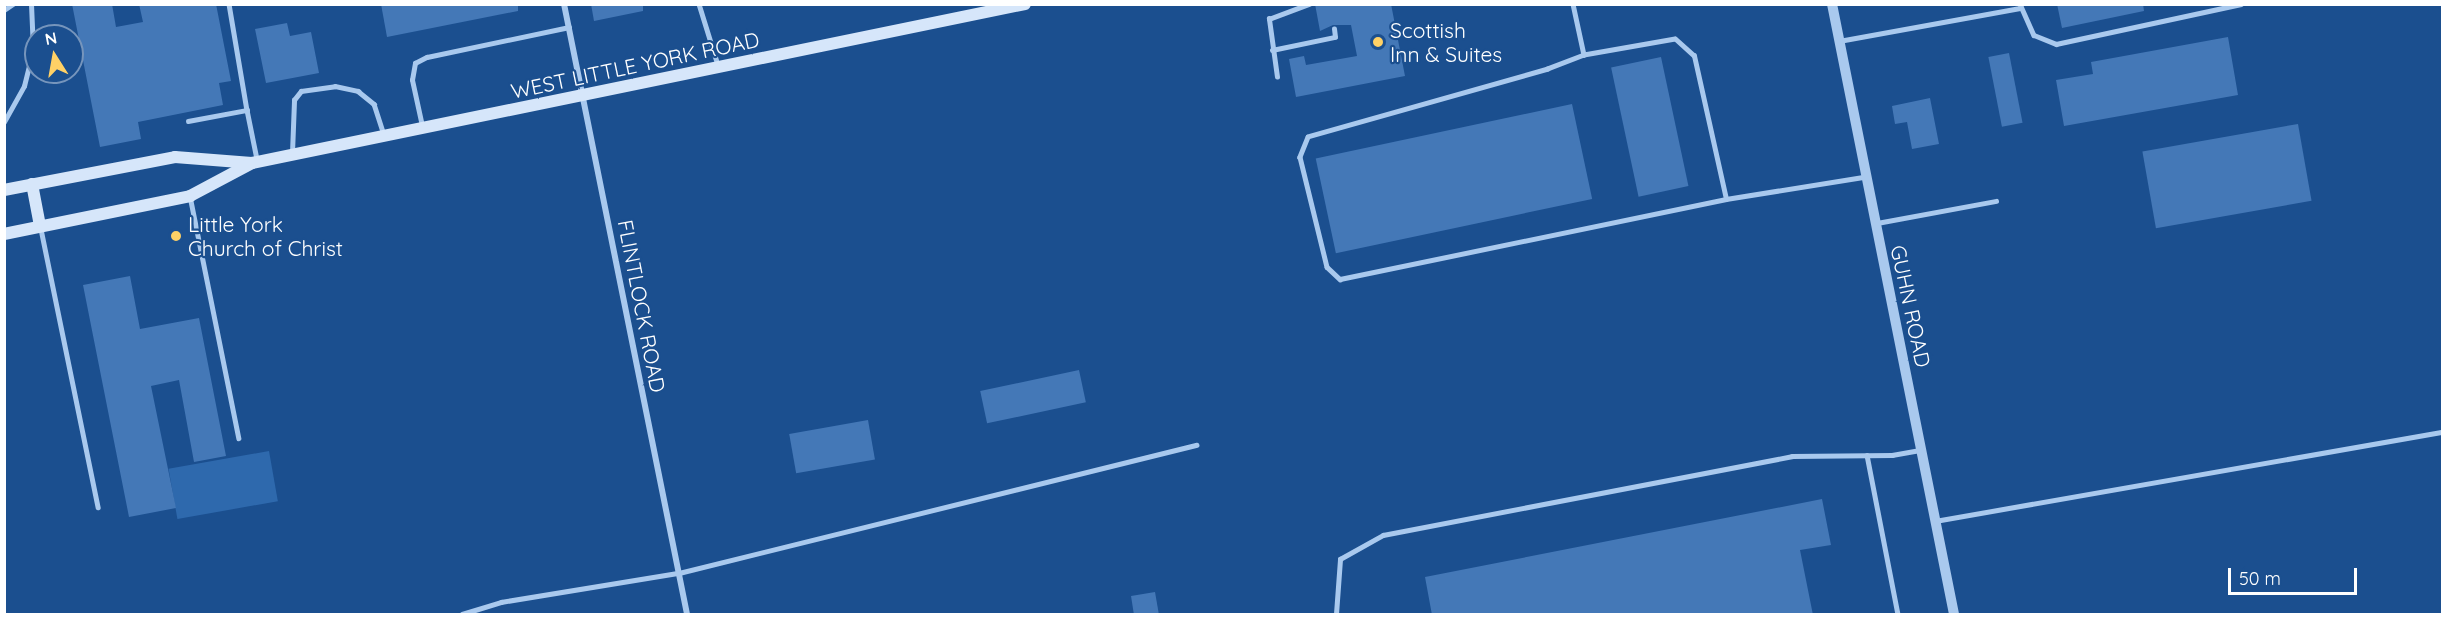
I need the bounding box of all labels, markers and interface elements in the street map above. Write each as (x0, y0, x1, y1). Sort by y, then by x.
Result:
place label: Scottish Inn & Suites (1390, 17, 1502, 67)
north arrow (24, 24, 84, 84)
street label: WEST LITTLE YORK ROAD (508, 26, 762, 104)
text: N (43, 27, 59, 49)
marker: Scottish Inn & Suites (1371, 35, 1385, 49)
place label: Little York Church of Christ (188, 211, 343, 261)
street label: FLINTLOCK ROAD (613, 217, 671, 395)
marker: Little York Church of Christ (169, 229, 183, 243)
street label: GUHN ROAD (1886, 243, 1936, 369)
scale bar (2231, 556, 2360, 594)
text: 50 m (2239, 567, 2281, 590)

